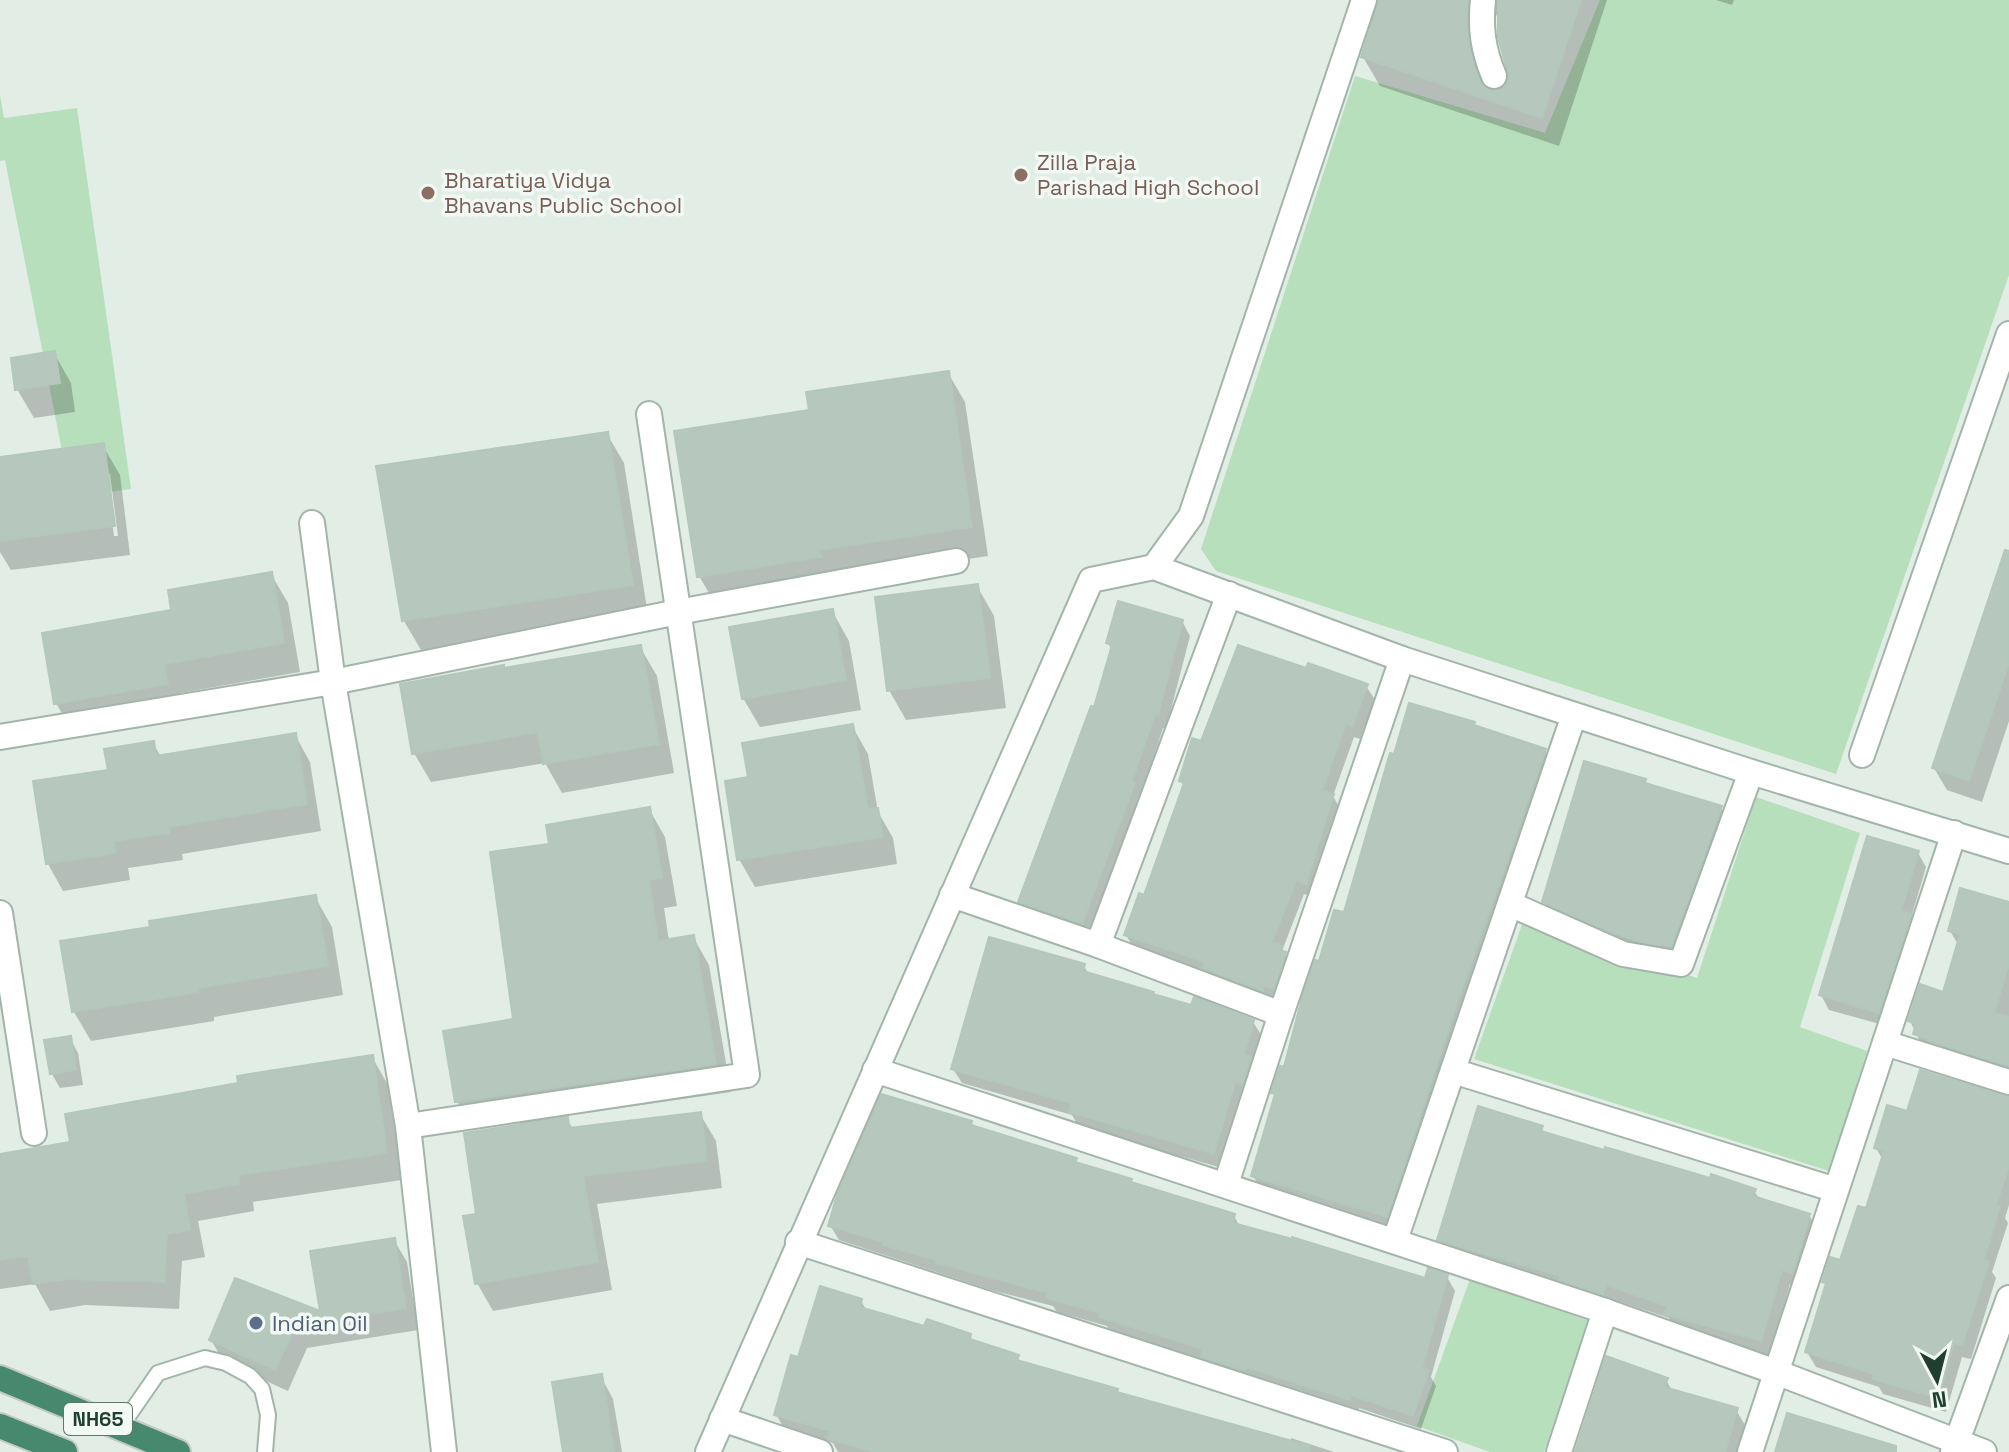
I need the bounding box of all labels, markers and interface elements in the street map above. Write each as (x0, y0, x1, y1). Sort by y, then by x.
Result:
place label: Zilla Praja Parishad High School (1037, 148, 1259, 201)
place label: Bharatiya Vidya Bhavans Public School (444, 166, 682, 219)
marker: Zilla Praja Parishad High School (1012, 166, 1030, 184)
marker: Bharatiya Vidya Bhavans Public School (419, 184, 437, 202)
place label: Indian Oil (272, 1309, 368, 1337)
marker: Indian Oil (247, 1314, 265, 1332)
north arrow (1897, 1340, 1977, 1420)
text: N (1930, 1385, 1948, 1415)
road number: NH65 (64, 1403, 132, 1435)

